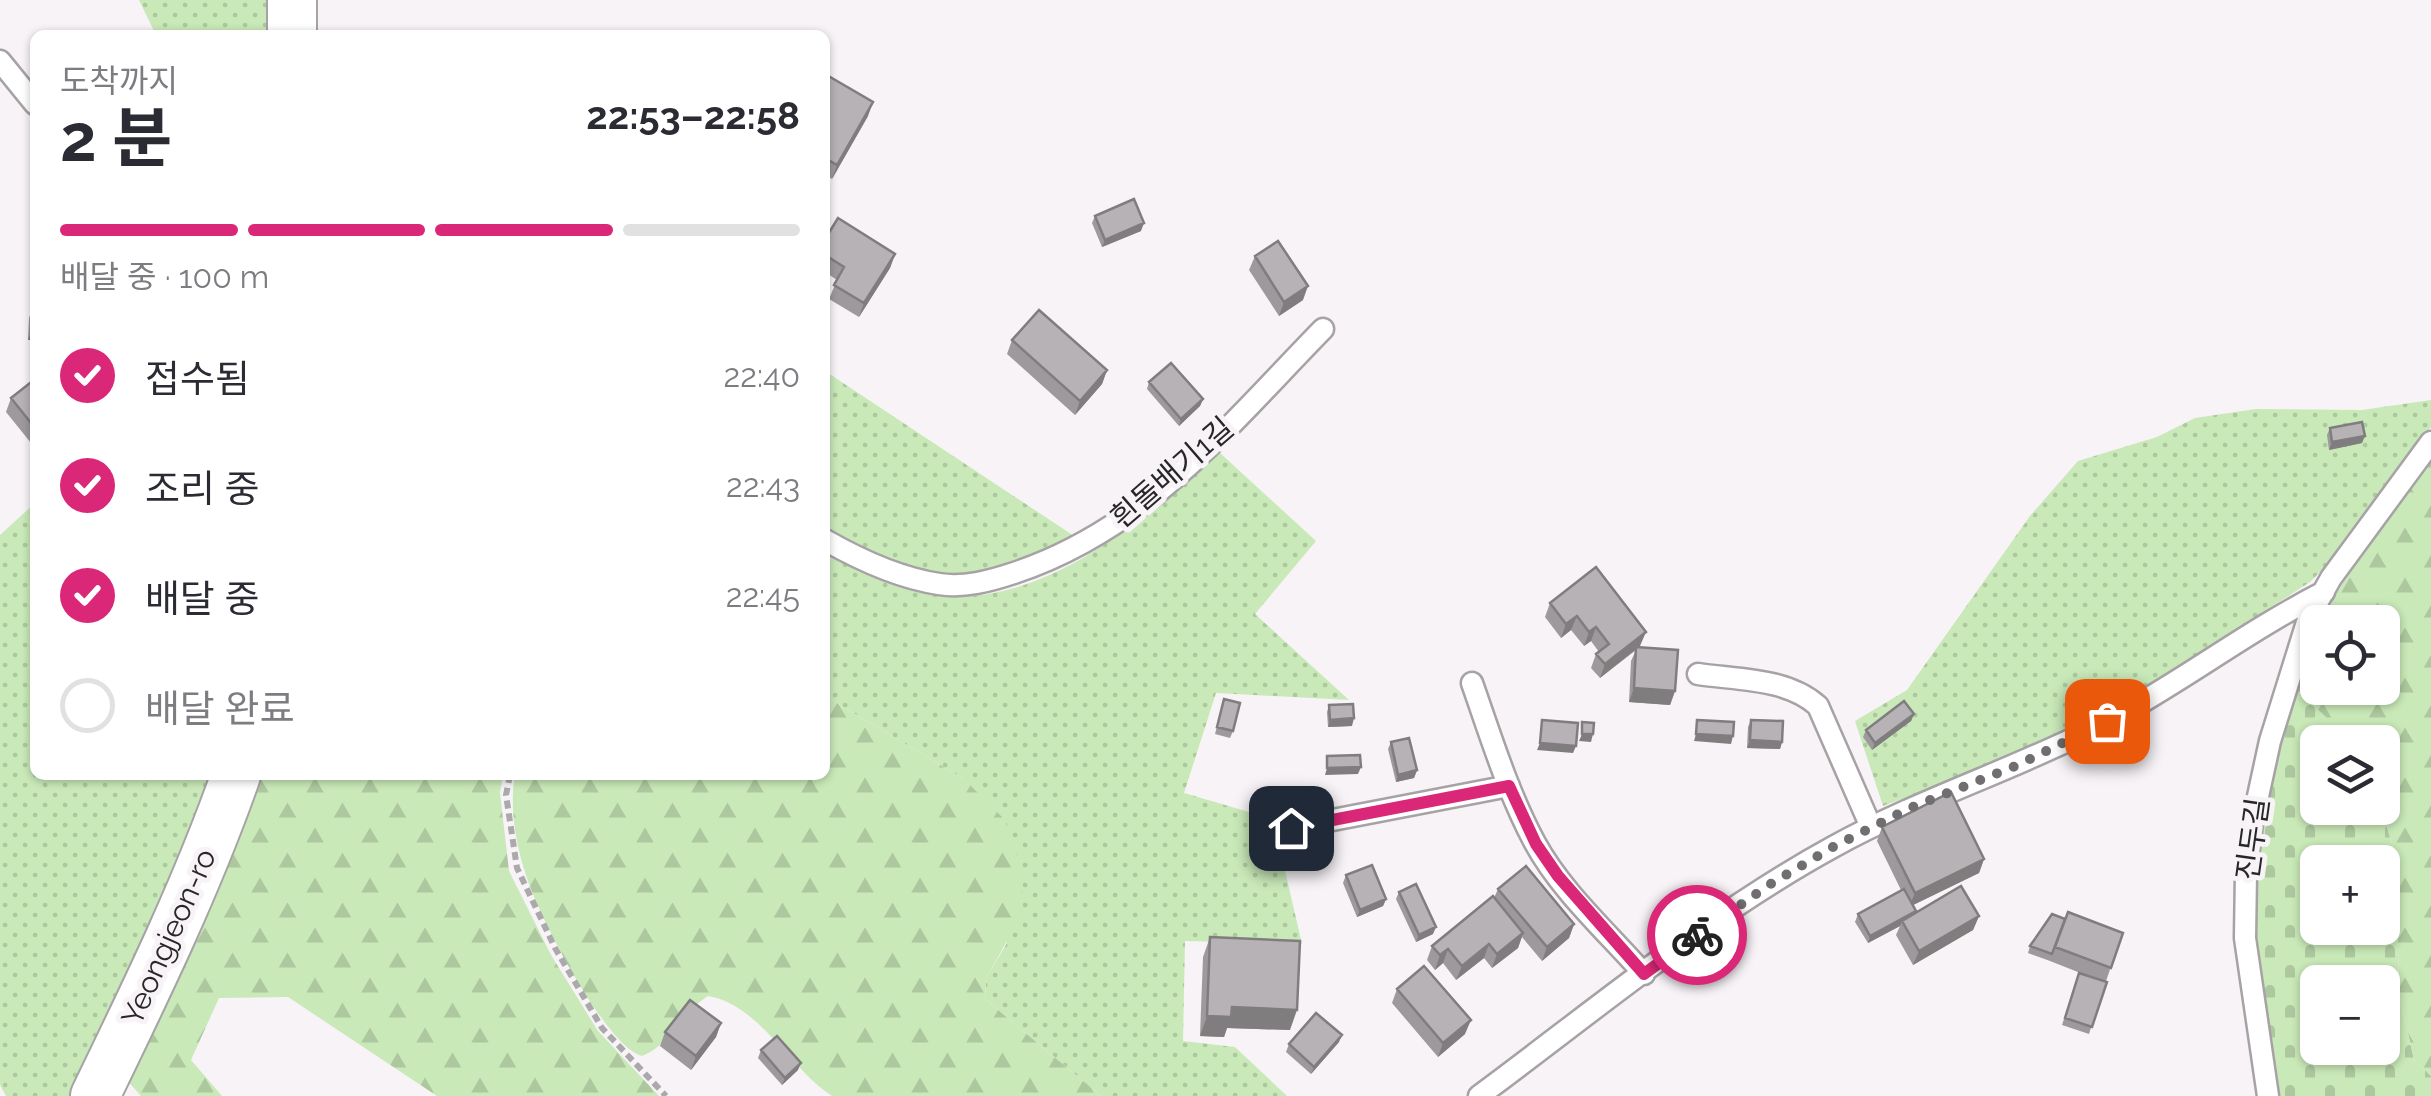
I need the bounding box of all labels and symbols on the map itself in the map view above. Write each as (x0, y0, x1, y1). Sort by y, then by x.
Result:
street label: 흰돌배기1길 (1103, 410, 1240, 535)
pin (2065, 679, 2150, 764)
pin (1249, 786, 1334, 871)
street label: 진두길 (2229, 795, 2276, 882)
street label: Yeongjeon-ro (114, 843, 223, 1030)
courier (1647, 885, 1747, 985)

